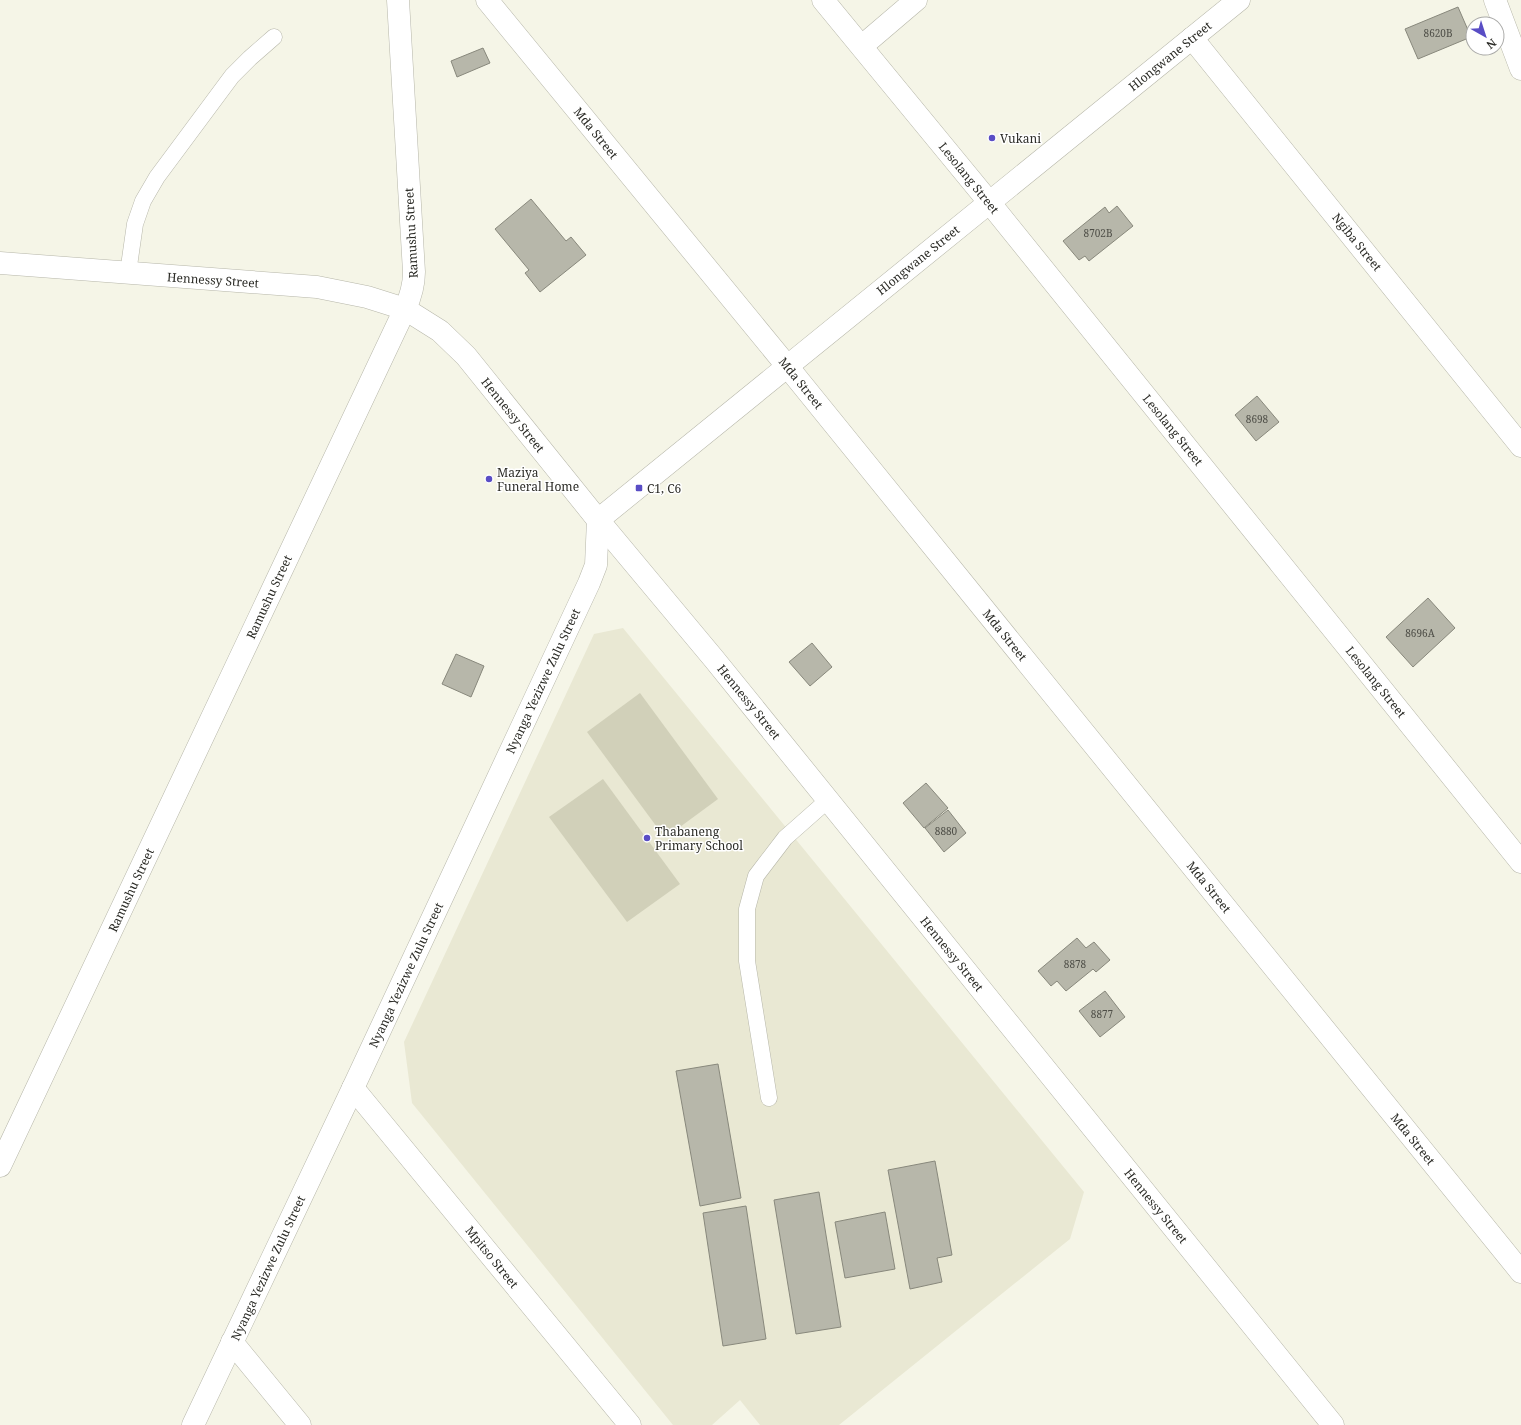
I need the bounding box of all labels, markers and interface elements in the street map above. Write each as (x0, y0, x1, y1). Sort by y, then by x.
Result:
north arrow (1465, 16, 1505, 56)
street label: Hlongwane Street (1125, 17, 1215, 95)
house number: 8620B (1424, 26, 1452, 40)
text: N (1483, 36, 1500, 53)
street label: Mda Street (570, 104, 622, 162)
place label: Vukani (1000, 130, 1041, 147)
marker: Vukani (987, 133, 997, 143)
street label: Lesolang Street (935, 139, 1003, 217)
street label: Ramushu Street (400, 187, 422, 279)
street label: Ngiba Street (1328, 209, 1386, 275)
street label: Hlongwane Street (873, 221, 963, 299)
house number: 8702B (1084, 226, 1112, 240)
street label: Hennessy Street (167, 268, 259, 292)
street label: Mda Street (775, 354, 827, 412)
street label: Hennessy Street (477, 374, 549, 456)
street label: Lesolang Street (1139, 391, 1207, 469)
house number: 8698 (1246, 412, 1269, 426)
place label: Maziya Funeral Home (497, 464, 579, 495)
marker: Maziya Funeral Home (484, 474, 494, 484)
place label: C1, C6 (647, 480, 682, 497)
marker: C1, C6 (634, 483, 644, 493)
street label: Ramushu Street (242, 552, 296, 642)
street label: Nyanga Yezizwe Zulu Street (502, 606, 584, 756)
street label: Mda Street (979, 606, 1031, 664)
house number: 8696A (1405, 626, 1436, 640)
street label: Lesolang Street (1342, 643, 1410, 721)
street label: Hennessy Street (713, 661, 785, 743)
place label: Thabaneng Primary School (655, 823, 743, 854)
house number: 8880 (935, 824, 958, 838)
marker: Thabaneng Primary School (642, 833, 652, 843)
street label: Ramushu Street (104, 845, 158, 935)
street label: Mda Street (1183, 858, 1235, 916)
street label: Nyanga Yezizwe Zulu Street (365, 900, 447, 1050)
street label: Hennessy Street (916, 913, 988, 995)
house number: 8878 (1064, 957, 1087, 971)
house number: 8877 (1091, 1007, 1114, 1021)
street label: Mda Street (1387, 1110, 1439, 1168)
street label: Hennessy Street (1120, 1165, 1192, 1247)
street label: Nyanga Yezizwe Zulu Street (227, 1193, 309, 1343)
street label: Mpitso Street (462, 1222, 522, 1292)

